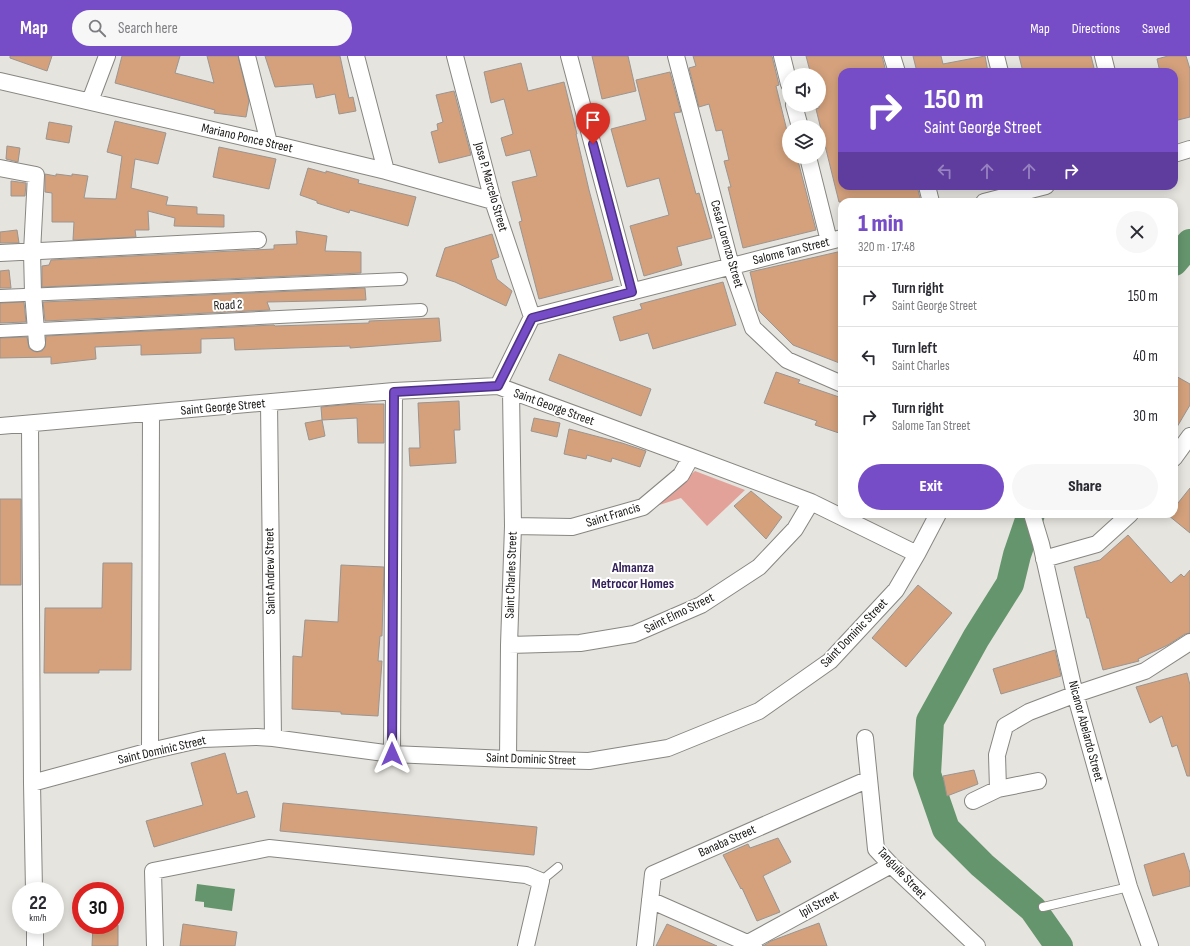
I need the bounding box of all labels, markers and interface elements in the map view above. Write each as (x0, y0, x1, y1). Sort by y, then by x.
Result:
search box (72, 10, 352, 46)
text: Map (20, 17, 48, 40)
icon: search (86, 17, 108, 39)
text: Search here (118, 19, 178, 38)
text: Map (1030, 20, 1050, 37)
text: Directions (1072, 20, 1120, 37)
text: Saved (1142, 20, 1170, 37)
map controls (782, 68, 826, 164)
button: sound (782, 68, 826, 112)
text: 150 m (924, 83, 984, 116)
icon: right (858, 84, 910, 136)
pin (576, 103, 610, 144)
icon: arrive (582, 109, 604, 131)
text: Saint George Street (924, 117, 1042, 138)
street label: Mariano Ponce Street (200, 120, 294, 156)
button: layers (782, 120, 826, 164)
street label: Jose P. Marcelo Street (470, 140, 511, 234)
icon: left (934, 160, 956, 182)
icon: ahead (976, 160, 998, 182)
icon: ahead (1018, 160, 1040, 182)
icon: right (1060, 160, 1082, 182)
street label: Cesar Lorenzo Street (707, 198, 747, 290)
text: 1 min (858, 209, 904, 238)
button: close (1116, 211, 1158, 253)
street label: Salome Tan Street (751, 234, 831, 268)
text: 320 m · 17:48 (858, 239, 915, 255)
text: Turn right (892, 279, 944, 298)
icon: right (858, 286, 880, 308)
text: 150 m (1128, 287, 1158, 306)
street label: Road 2 (213, 296, 243, 314)
text: Saint George Street (892, 298, 977, 314)
text: Turn left (892, 339, 937, 358)
icon: left (858, 346, 880, 368)
text: 40 m (1133, 347, 1158, 366)
text: Saint Charles (892, 358, 950, 374)
street label: Saint George Street (511, 385, 597, 429)
street label: Saint George Street (180, 395, 266, 419)
text: Turn right (892, 399, 944, 418)
icon: right (858, 406, 880, 428)
text: 30 m (1133, 407, 1158, 426)
text: Salome Tan Street (892, 418, 971, 434)
button: Exit (858, 464, 1004, 510)
button: Share (1012, 464, 1158, 510)
street label: Saint Francis (584, 499, 642, 531)
street label: Saint Andrew Street (261, 527, 279, 615)
street label: Saint Charles Street (501, 531, 521, 619)
district label: Almanza Metrocor Homes (592, 559, 674, 592)
street label: Saint Elmo Street (641, 589, 717, 637)
street label: Saint Dominic Street (817, 595, 891, 671)
street label: Nicanor Abelardo Street (1065, 679, 1107, 783)
street label: Saint Dominic Street (116, 732, 208, 768)
position arrow (371, 733, 413, 775)
street label: Saint Dominic Street (486, 749, 576, 769)
street label: Banaba Street (696, 821, 758, 861)
street label: Tanguile Street (874, 844, 930, 902)
speed limit sign: 30 (72, 882, 124, 934)
street label: Ipil Street (797, 887, 841, 921)
text: 22 (29, 891, 47, 915)
text: km/h (29, 912, 47, 924)

